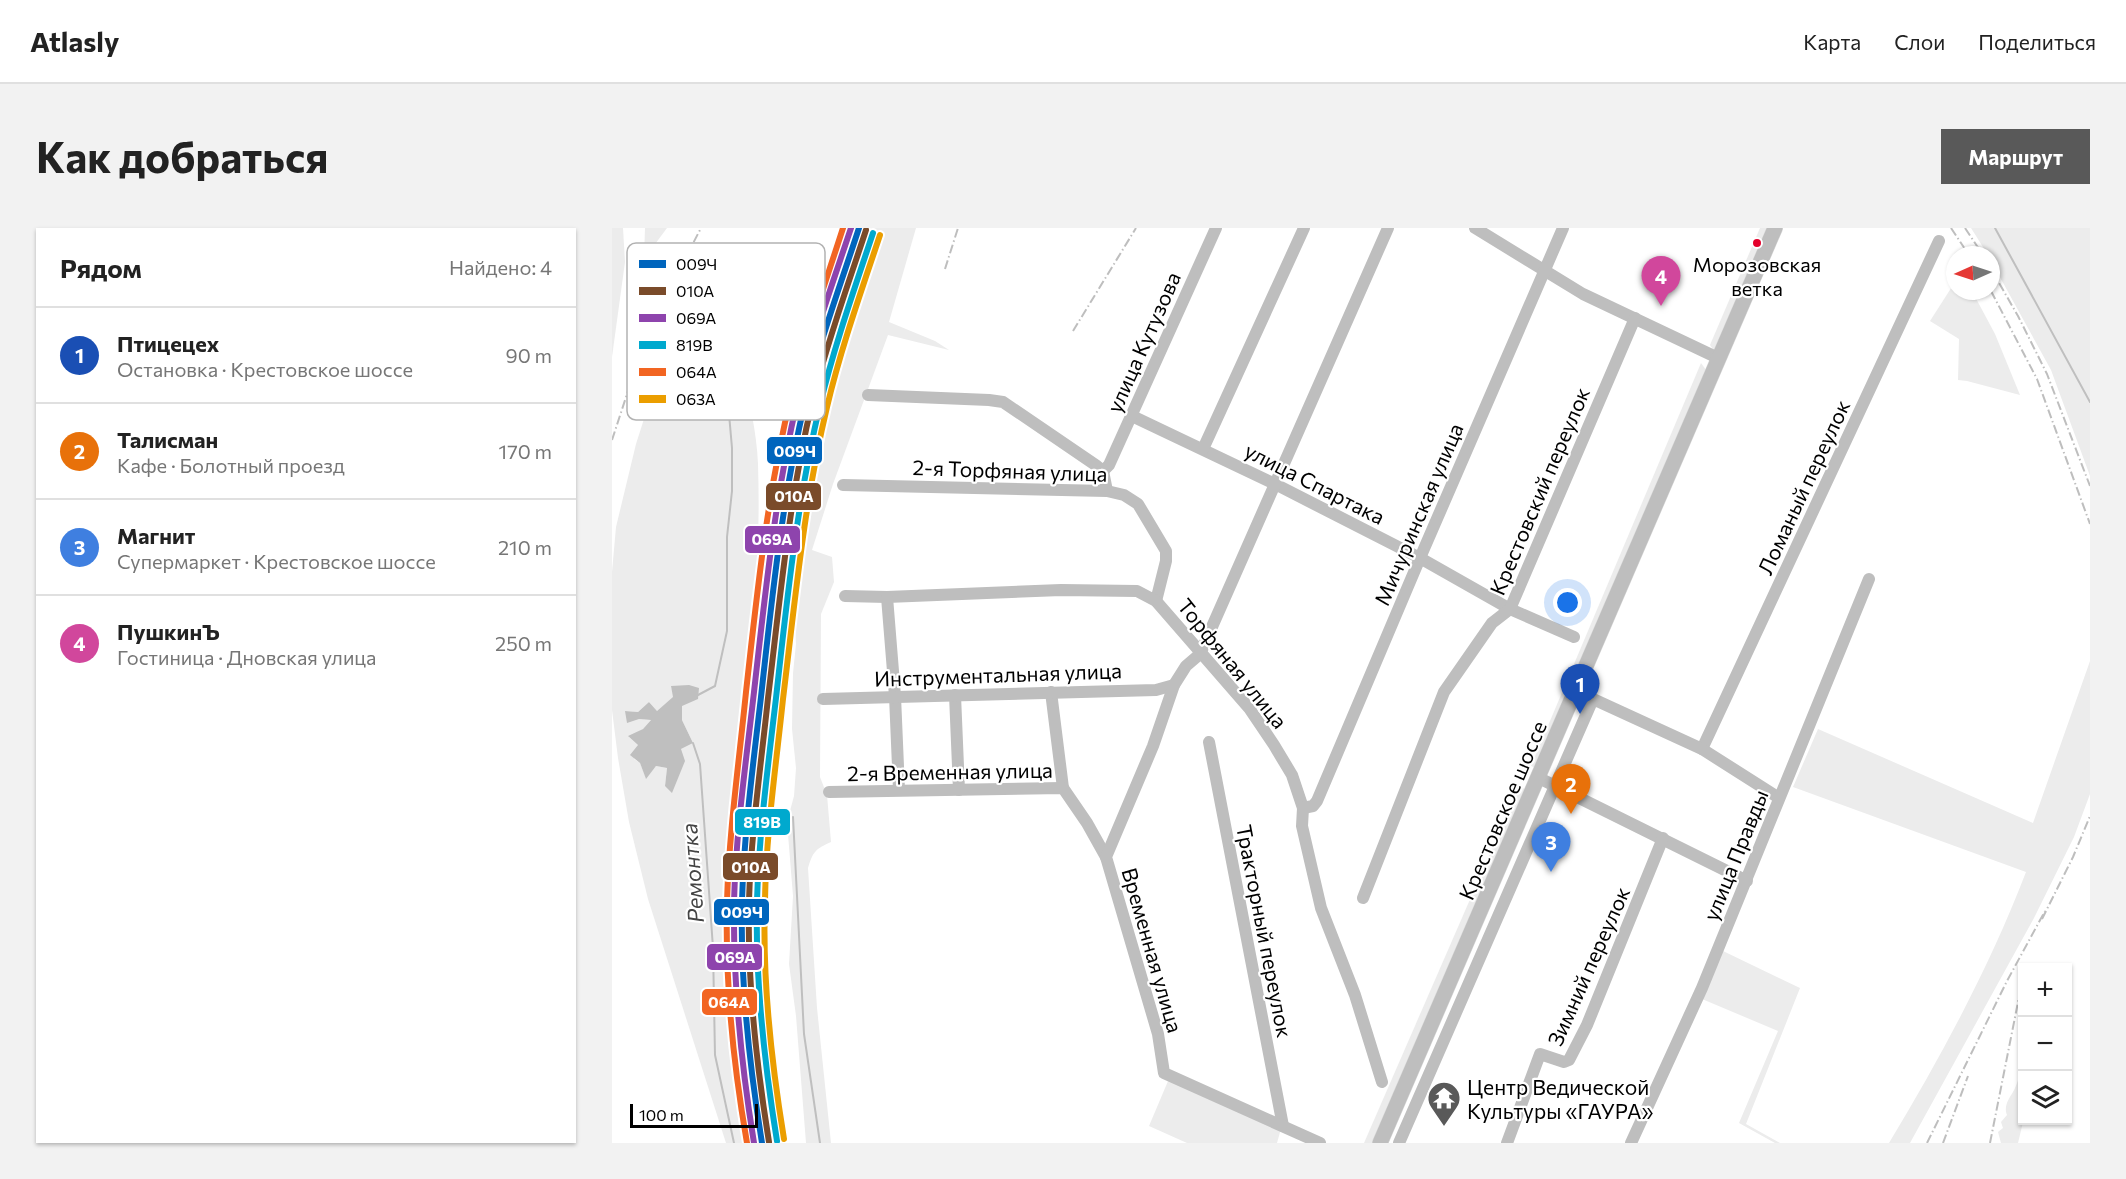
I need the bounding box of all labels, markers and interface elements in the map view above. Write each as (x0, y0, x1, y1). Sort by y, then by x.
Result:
text: Atlasly (30, 24, 119, 58)
text: Карта (1803, 29, 1861, 54)
text: Слои (1894, 29, 1945, 54)
text: Поделиться (1978, 29, 2096, 54)
button: Маршрут (1941, 129, 2090, 184)
text: Как добраться (36, 130, 328, 182)
marker: Морозовская ветка (1751, 237, 1763, 249)
legend (627, 243, 825, 420)
north arrow (1946, 246, 2000, 300)
text: Рядом (60, 252, 142, 283)
place label: Морозовская ветка (1693, 252, 1821, 300)
text: 009Ч (676, 254, 717, 273)
text: Найдено: 4 (449, 255, 552, 279)
pin: 4 (1642, 256, 1680, 306)
street label: улица Кутузова (1101, 268, 1185, 416)
text: 010А (676, 281, 714, 300)
text: 069А (676, 308, 716, 327)
text: Птицецех (117, 330, 219, 357)
text: 819В (676, 335, 713, 354)
text: 1 (75, 343, 84, 367)
text: 90 m (506, 343, 552, 367)
text: Остановка · Крестовское шоссе (117, 357, 413, 381)
text: 064А (676, 362, 717, 381)
street label: Крестовский переулок (1484, 383, 1594, 599)
text: 063А (676, 389, 716, 408)
street label: Ломаный переулок (1752, 396, 1854, 578)
street label: Мичуринская улица (1368, 419, 1468, 609)
text: Талисман (117, 426, 218, 453)
line badge: 009Ч (766, 436, 823, 465)
street label: улица Спартака (1241, 437, 1389, 529)
text: 2 (74, 439, 85, 463)
text: 170 m (499, 439, 552, 463)
text: 009Ч (774, 441, 816, 460)
text: Кафе · Болотный проезд (117, 453, 345, 477)
street label: 2-я Торфяная улица (912, 454, 1108, 486)
line badge: 010А (765, 482, 822, 511)
text: 010А (774, 486, 814, 505)
text: Магнит (117, 522, 195, 549)
line badge: 069А (744, 525, 801, 554)
text: 069А (751, 529, 793, 548)
text: 3 (74, 535, 85, 559)
text: 210 m (498, 535, 552, 559)
text: Супермаркет · Крестовское шоссе (117, 549, 436, 573)
your location (1553, 588, 1582, 617)
street label: Торфяная улица (1173, 593, 1293, 733)
text: ПушкинЪ (117, 618, 220, 645)
text: 4 (73, 631, 86, 655)
text: 250 m (495, 631, 552, 655)
text: Гостиница · Дновская улица (117, 645, 376, 669)
street label: Инструментальная улица (874, 657, 1122, 691)
pin: 1 (1560, 664, 1600, 714)
street label: Крестовское шоссе (1453, 717, 1551, 903)
street label: 2-я Временная улица (847, 757, 1053, 785)
pin: 2 (1552, 764, 1590, 814)
street label: улица Правды (1697, 786, 1773, 924)
line badge: 819В (734, 808, 791, 836)
text: 819В (743, 812, 781, 831)
water label: Ремонтка (675, 822, 709, 924)
pin: 3 (1532, 822, 1570, 872)
street label: Тракторный переулок (1232, 823, 1298, 1039)
line badge: 010А (722, 852, 779, 881)
text: 010А (731, 857, 771, 876)
street label: Временная улица (1118, 865, 1188, 1035)
street label: Зимний переулок (1542, 883, 1634, 1049)
line badge: 009Ч (713, 898, 770, 926)
text: 009Ч (721, 902, 763, 921)
line badge: 069А (706, 943, 763, 971)
text: 069А (714, 947, 756, 966)
map controls (2018, 963, 2072, 1125)
button: + (2018, 963, 2072, 1017)
line badge: 064А (701, 988, 758, 1016)
text: 064А (708, 992, 750, 1011)
button: − (2018, 1017, 2072, 1071)
button: layers (2018, 1071, 2072, 1125)
place label: Центр Ведической Культуры «ГАУРА» (1467, 1074, 1653, 1123)
temple icon: Центр Ведической Культуры «ГАУРА» (1426, 1080, 1462, 1127)
scale bar (630, 1101, 758, 1128)
text: 100 m (639, 1105, 684, 1124)

